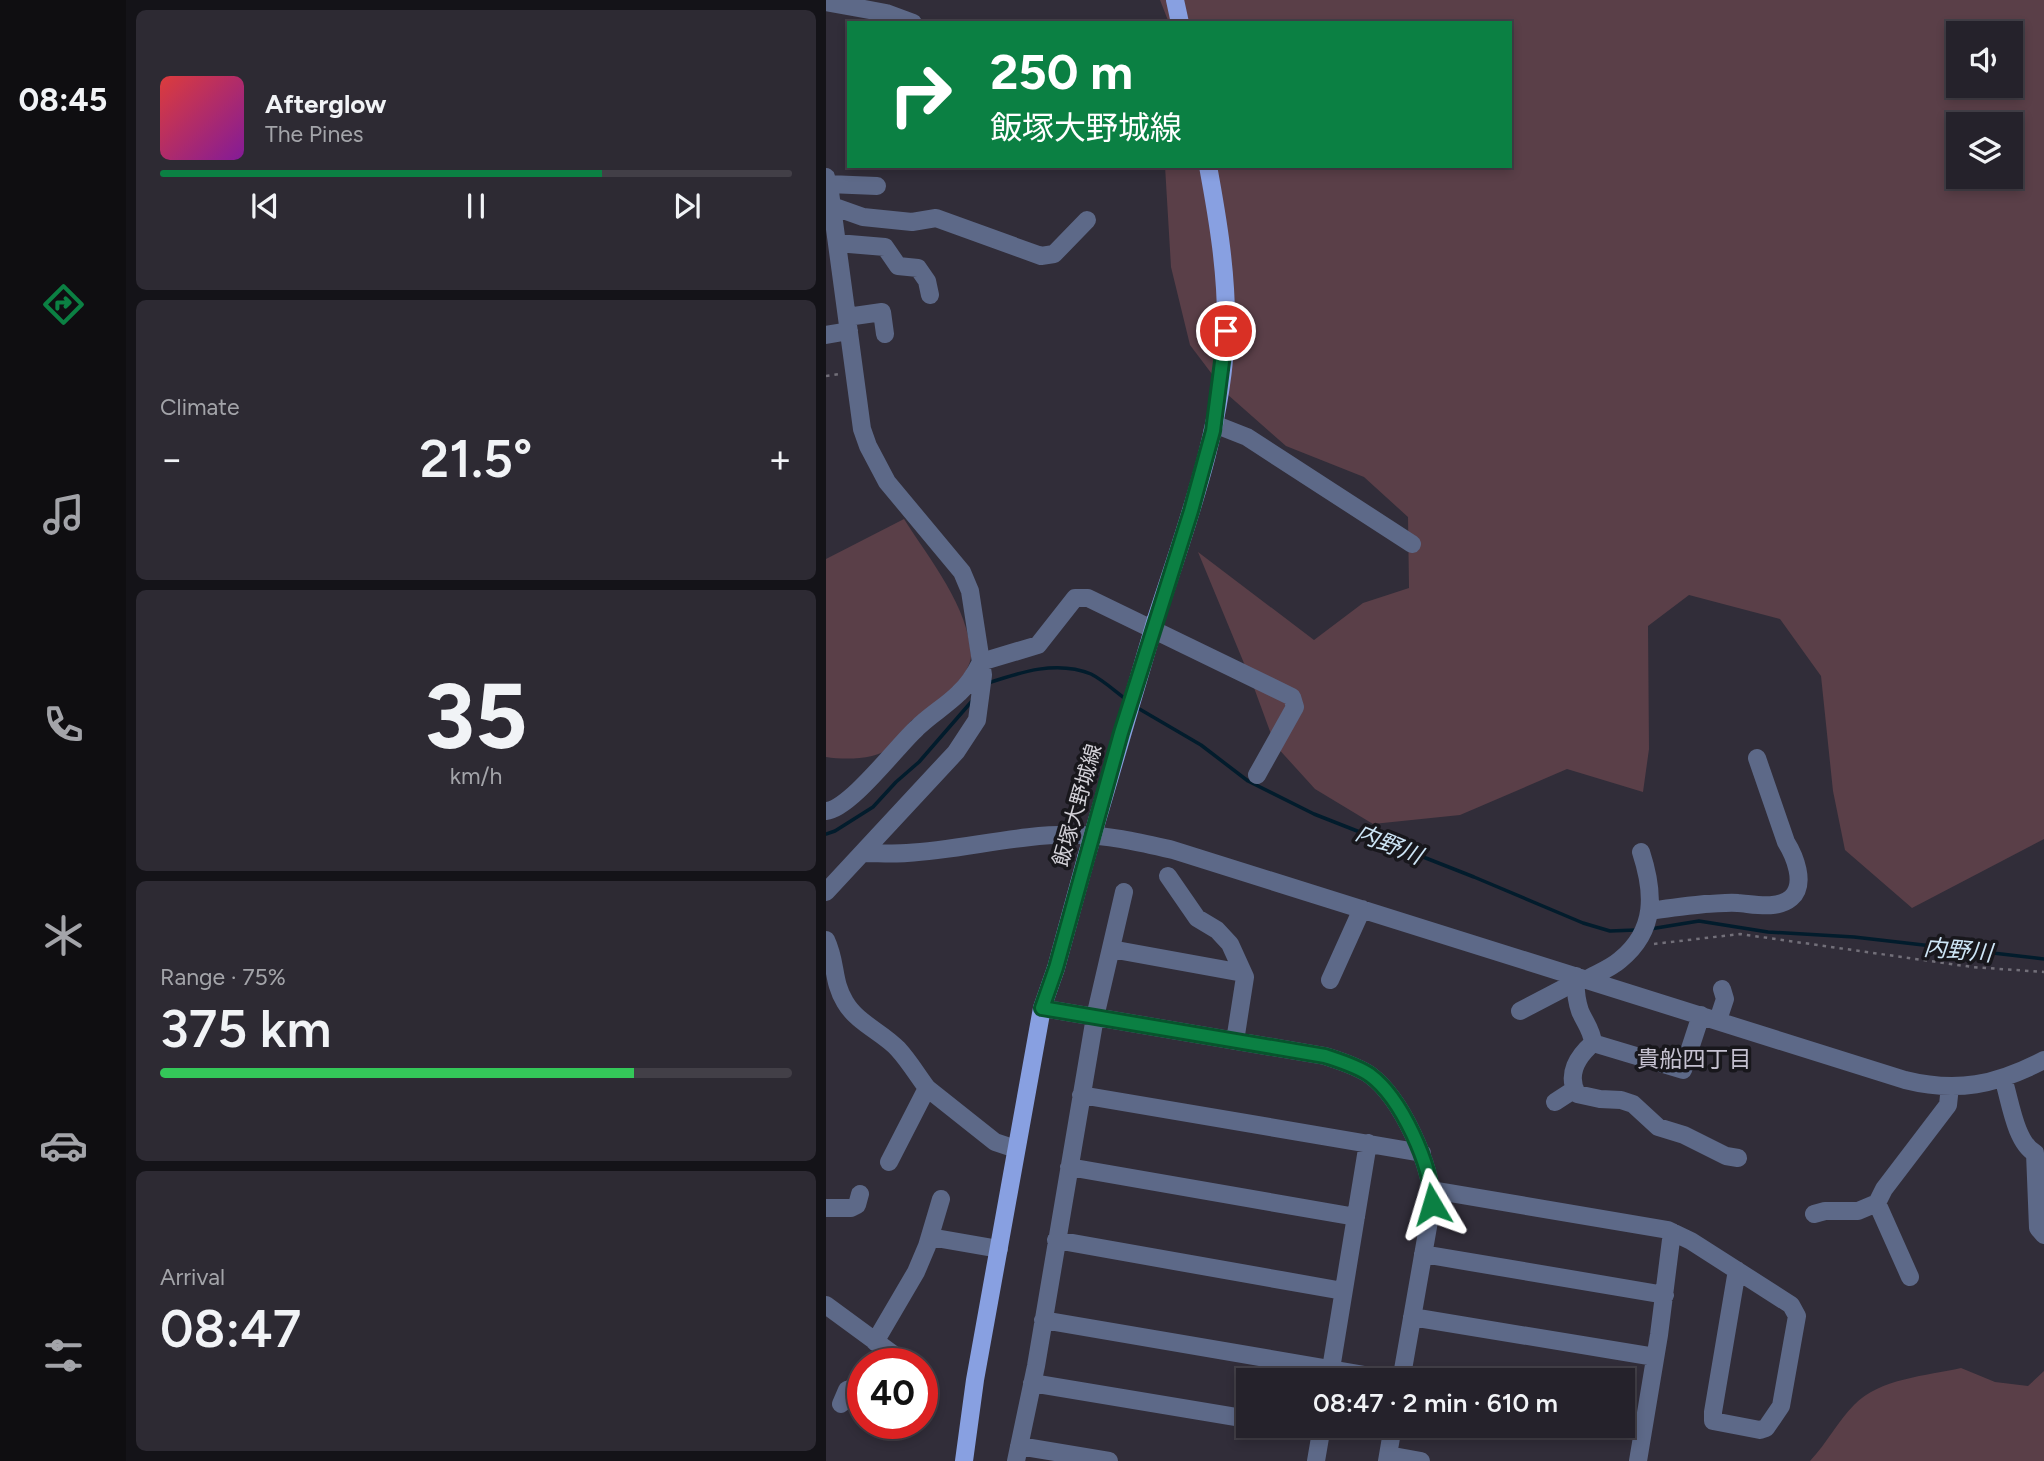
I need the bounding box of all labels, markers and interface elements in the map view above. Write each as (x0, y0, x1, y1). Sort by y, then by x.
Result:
map controls (1946, 21, 2023, 189)
button: sound (1946, 21, 2023, 98)
text: 250 m (990, 42, 1133, 101)
icon: right (875, 49, 966, 140)
text: 08:45 (19, 81, 107, 119)
text: Afterglow (265, 88, 387, 120)
text: 飯塚大野城線 (990, 109, 1182, 147)
button: layers (1946, 112, 2023, 189)
text: The Pines (265, 120, 364, 148)
icon: previous (246, 187, 284, 225)
icon: pause (457, 187, 495, 225)
icon: next (668, 187, 706, 225)
icon: directions (39, 280, 88, 329)
pin (1196, 301, 1256, 361)
icon: arrive (1207, 312, 1245, 350)
text: Climate (160, 393, 239, 421)
text: 21.5° (419, 428, 533, 490)
text: − (160, 436, 184, 482)
text: + (768, 436, 792, 482)
icon: music (39, 490, 88, 539)
text: 35 (424, 662, 528, 771)
icon: phone (39, 700, 88, 749)
street label: 飯塚大野城線 (1048, 741, 1106, 869)
text: km/h (450, 762, 502, 790)
water label: 内野川 (1352, 818, 1429, 871)
icon: climate (39, 911, 88, 960)
water label: 内野川 (1922, 933, 1997, 967)
text: Range · 75% (160, 963, 286, 991)
text: 375 km (160, 998, 332, 1060)
district label: 貴船四丁目 (1637, 1045, 1752, 1073)
icon: car (39, 1121, 88, 1170)
position arrow (1395, 1167, 1469, 1241)
text: Arrival (160, 1263, 225, 1291)
text: 08:47 (160, 1298, 301, 1360)
icon: filters (39, 1331, 88, 1380)
speed limit sign: 40 (847, 1348, 938, 1439)
text: 08:47 · 2 min · 610 m (1313, 1387, 1558, 1419)

